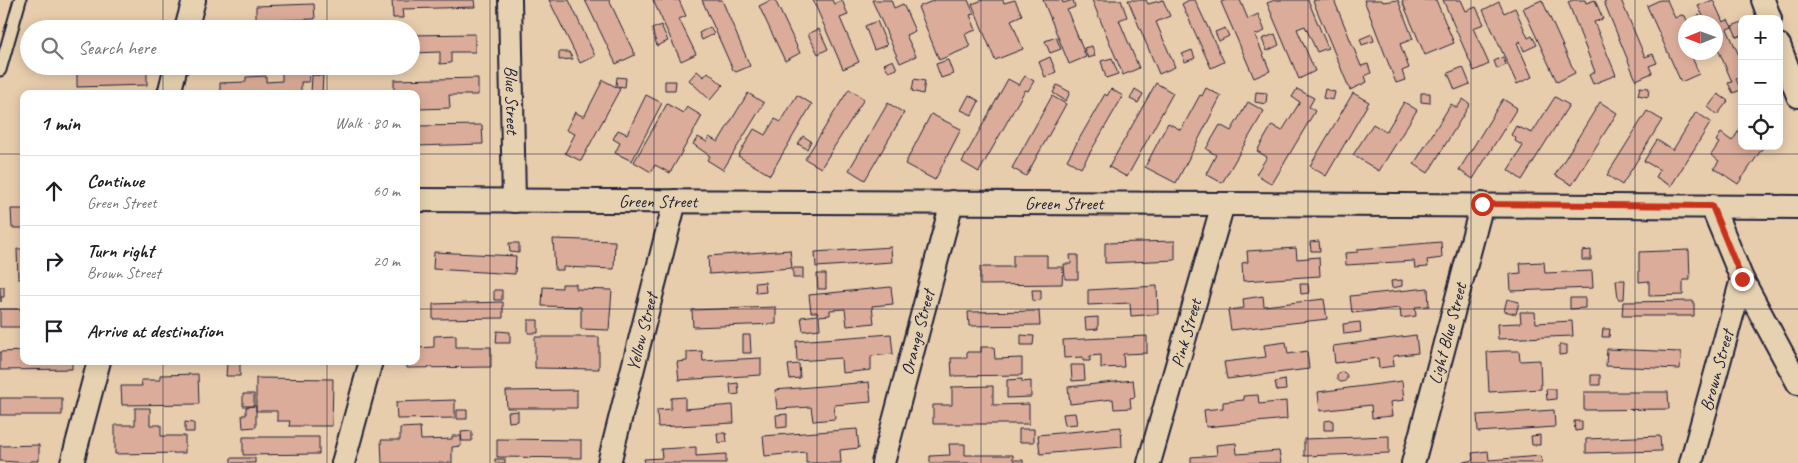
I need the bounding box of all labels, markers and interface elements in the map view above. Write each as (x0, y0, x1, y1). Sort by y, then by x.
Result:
north arrow (1678, 15, 1723, 60)
map controls (1738, 15, 1783, 150)
button: + (1738, 15, 1783, 60)
search box (20, 20, 420, 75)
icon: search (38, 34, 66, 62)
text: Search here (78, 36, 155, 60)
button: − (1738, 60, 1783, 105)
street label: Blue Street (500, 66, 524, 136)
button: locate (1738, 105, 1783, 150)
text: 1 min (40, 110, 80, 136)
text: Walk · 80 m (335, 113, 400, 133)
text: Continue (87, 169, 144, 193)
icon: ahead (40, 177, 68, 205)
text: 60 m (373, 181, 400, 201)
street label: Green Street (619, 190, 699, 212)
street label: Green Street (1025, 192, 1105, 214)
text: Green Street (87, 193, 157, 213)
route start (1471, 193, 1494, 216)
text: Turn right (87, 239, 154, 263)
icon: right (40, 247, 68, 275)
text: 20 m (373, 251, 400, 271)
text: Brown Street (87, 263, 161, 283)
route end (1731, 268, 1754, 291)
street label: Light Blue Street (1424, 279, 1472, 387)
street label: Orange Street (896, 285, 940, 377)
street label: Yellow Street (622, 288, 663, 373)
street label: Pink Street (1166, 295, 1207, 370)
icon: arrive (40, 317, 68, 345)
text: Arrive at destination (87, 319, 223, 343)
street label: Brown Street (1695, 325, 1739, 413)

